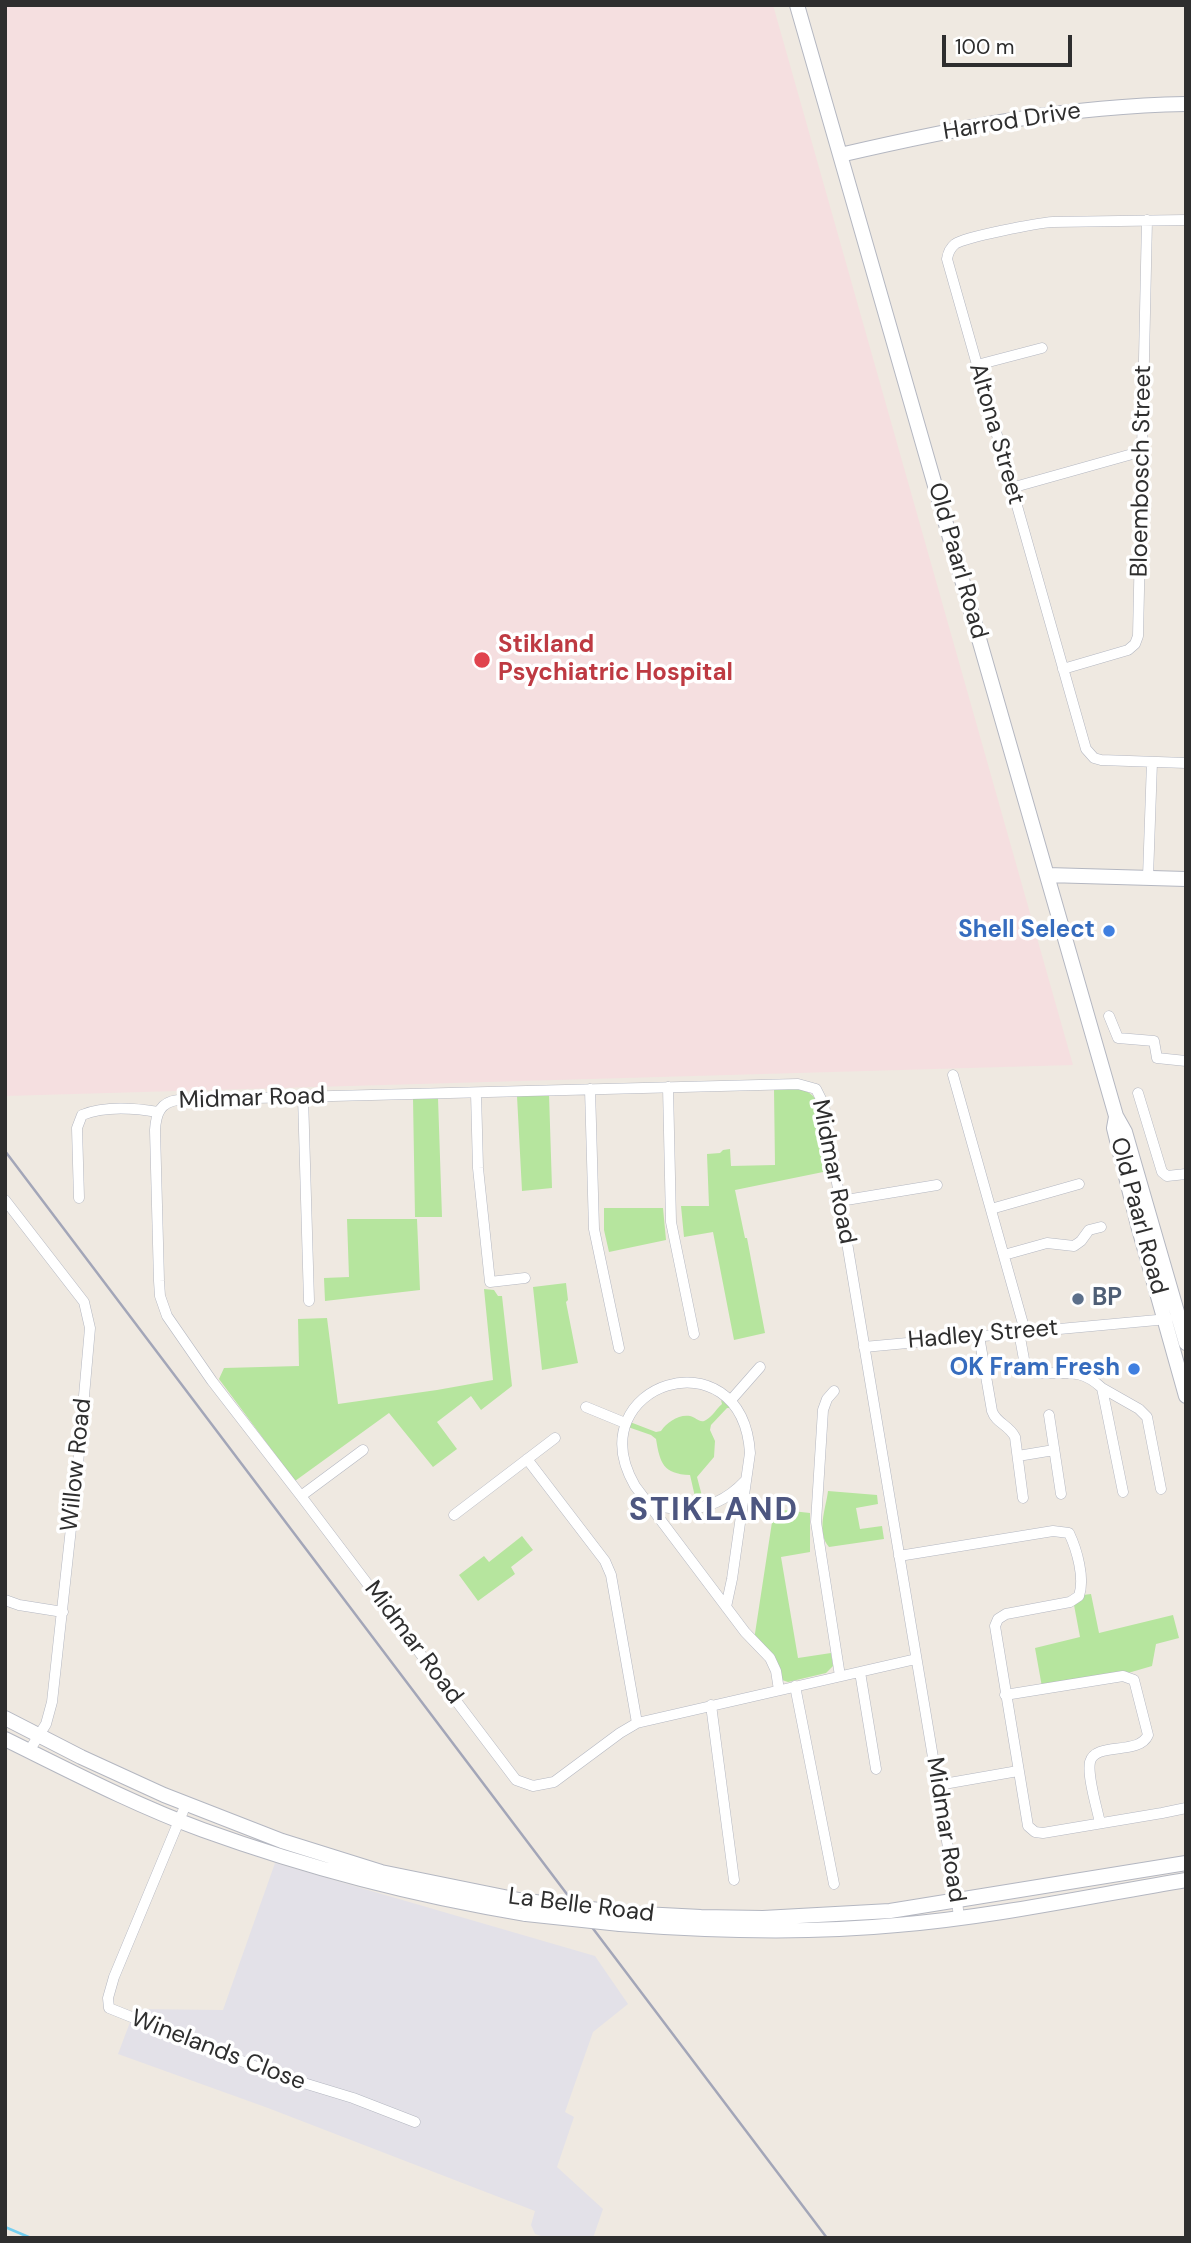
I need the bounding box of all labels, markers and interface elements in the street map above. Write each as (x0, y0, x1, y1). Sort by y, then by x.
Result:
scale bar (946, 21, 1076, 65)
text: 100 m (955, 33, 1015, 61)
street label: Harrod Drive (941, 97, 1083, 147)
street label: Altona Street (962, 360, 1030, 508)
street label: Bloembosch Street (1126, 365, 1158, 577)
street label: Old Paarl Road (921, 479, 993, 643)
place label: Stikland Psychiatric Hospital (498, 632, 733, 688)
marker: Stikland Psychiatric Hospital (472, 650, 492, 670)
place label: Shell Select (958, 917, 1095, 945)
marker: Shell Select (1101, 923, 1117, 939)
street label: Midmar Road (178, 1082, 326, 1116)
street label: Midmar Road (805, 1097, 861, 1247)
street label: Old Paarl Road (1103, 1134, 1173, 1298)
place label: BP (1092, 1285, 1122, 1313)
marker: BP (1070, 1291, 1086, 1307)
street label: Hadley Street (907, 1314, 1059, 1356)
place label: OK Fram Fresh (949, 1355, 1120, 1383)
marker: OK Fram Fresh (1126, 1361, 1142, 1377)
street label: Willow Road (56, 1397, 98, 1533)
district label: STIKLAND (630, 1493, 798, 1531)
street label: Midmar Road (357, 1576, 469, 1710)
street label: Midmar Road (919, 1755, 971, 1905)
street label: La Belle Road (506, 1883, 656, 1929)
street label: Winelands Close (127, 2004, 309, 2098)

